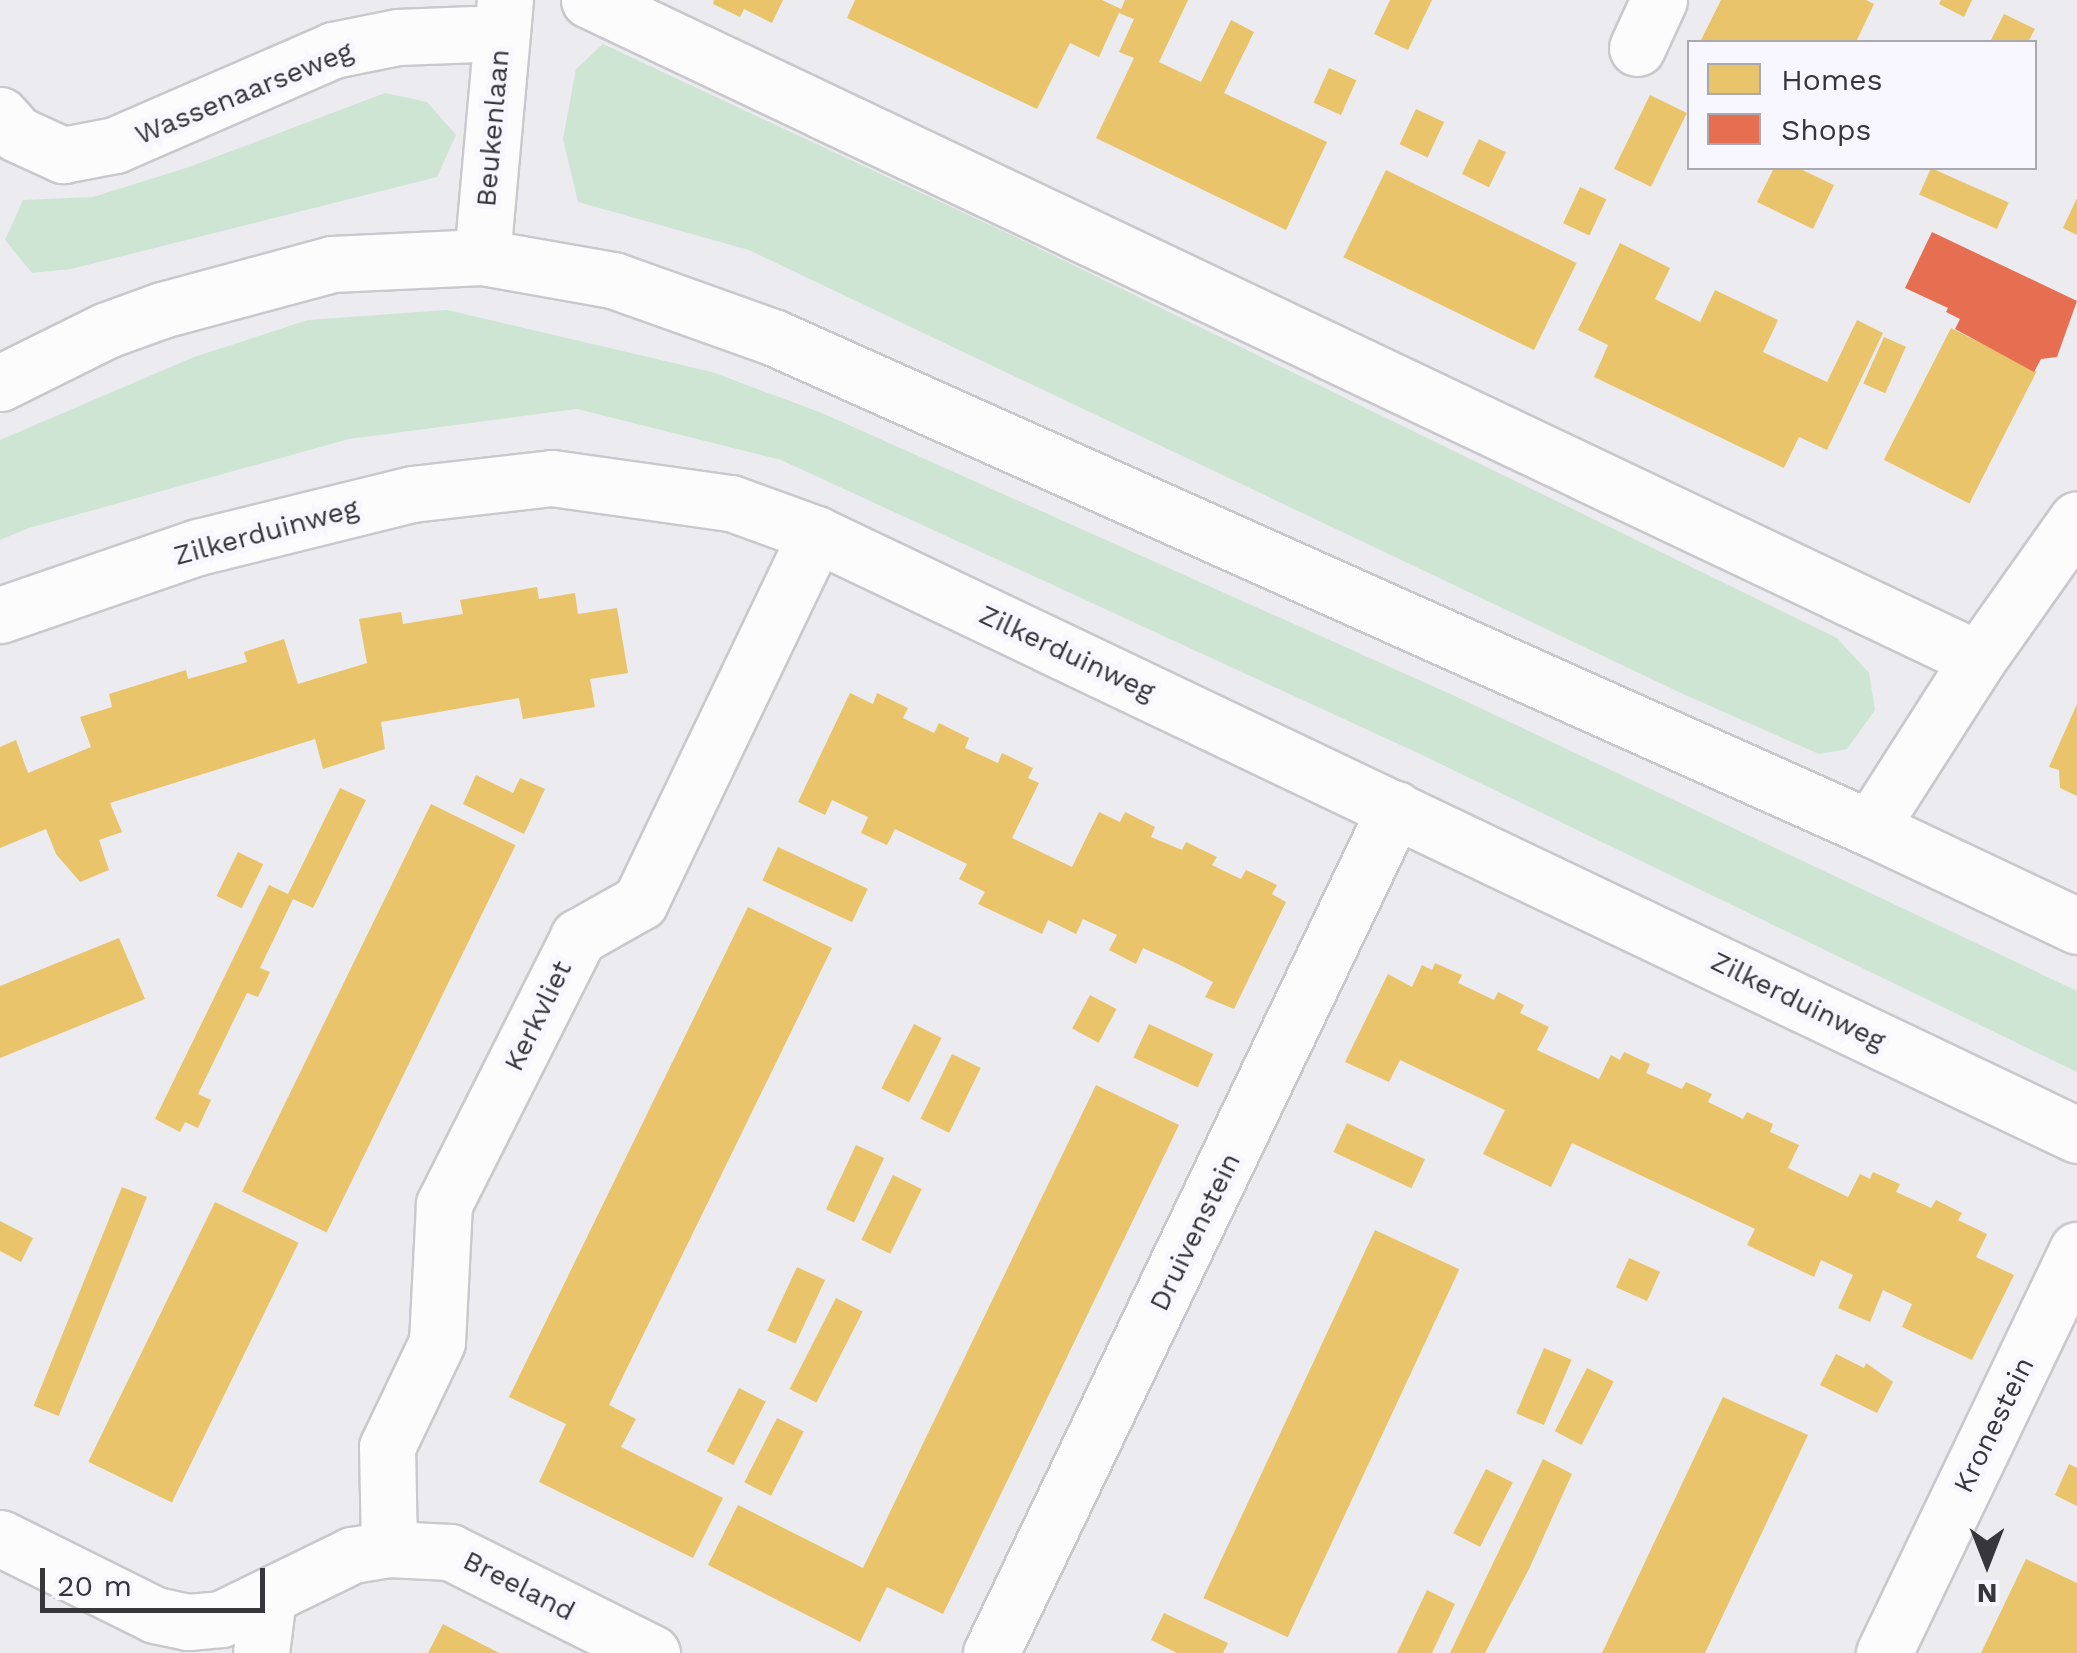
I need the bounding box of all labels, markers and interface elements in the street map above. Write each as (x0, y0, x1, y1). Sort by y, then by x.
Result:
street label: Wassenaarseweg (130, 34, 358, 152)
legend (1687, 40, 2037, 170)
street label: Beukenlaan (469, 48, 517, 208)
text: Homes (1781, 62, 1883, 97)
text: Shops (1781, 112, 1871, 147)
street label: Zilkerduinweg (170, 491, 362, 573)
street label: Zilkerduinweg (974, 598, 1160, 708)
street label: Zilkerduinweg (1705, 944, 1891, 1058)
street label: Kerkvliet (497, 955, 579, 1077)
street label: Druivenstein (1142, 1147, 1248, 1317)
street label: Kronestein (1947, 1352, 2041, 1498)
north arrow (1937, 1513, 2037, 1613)
street label: Breeland (458, 1544, 580, 1628)
scale bar (45, 1548, 270, 1610)
text: 20 m (57, 1568, 132, 1603)
text: N (1977, 1577, 1997, 1610)

